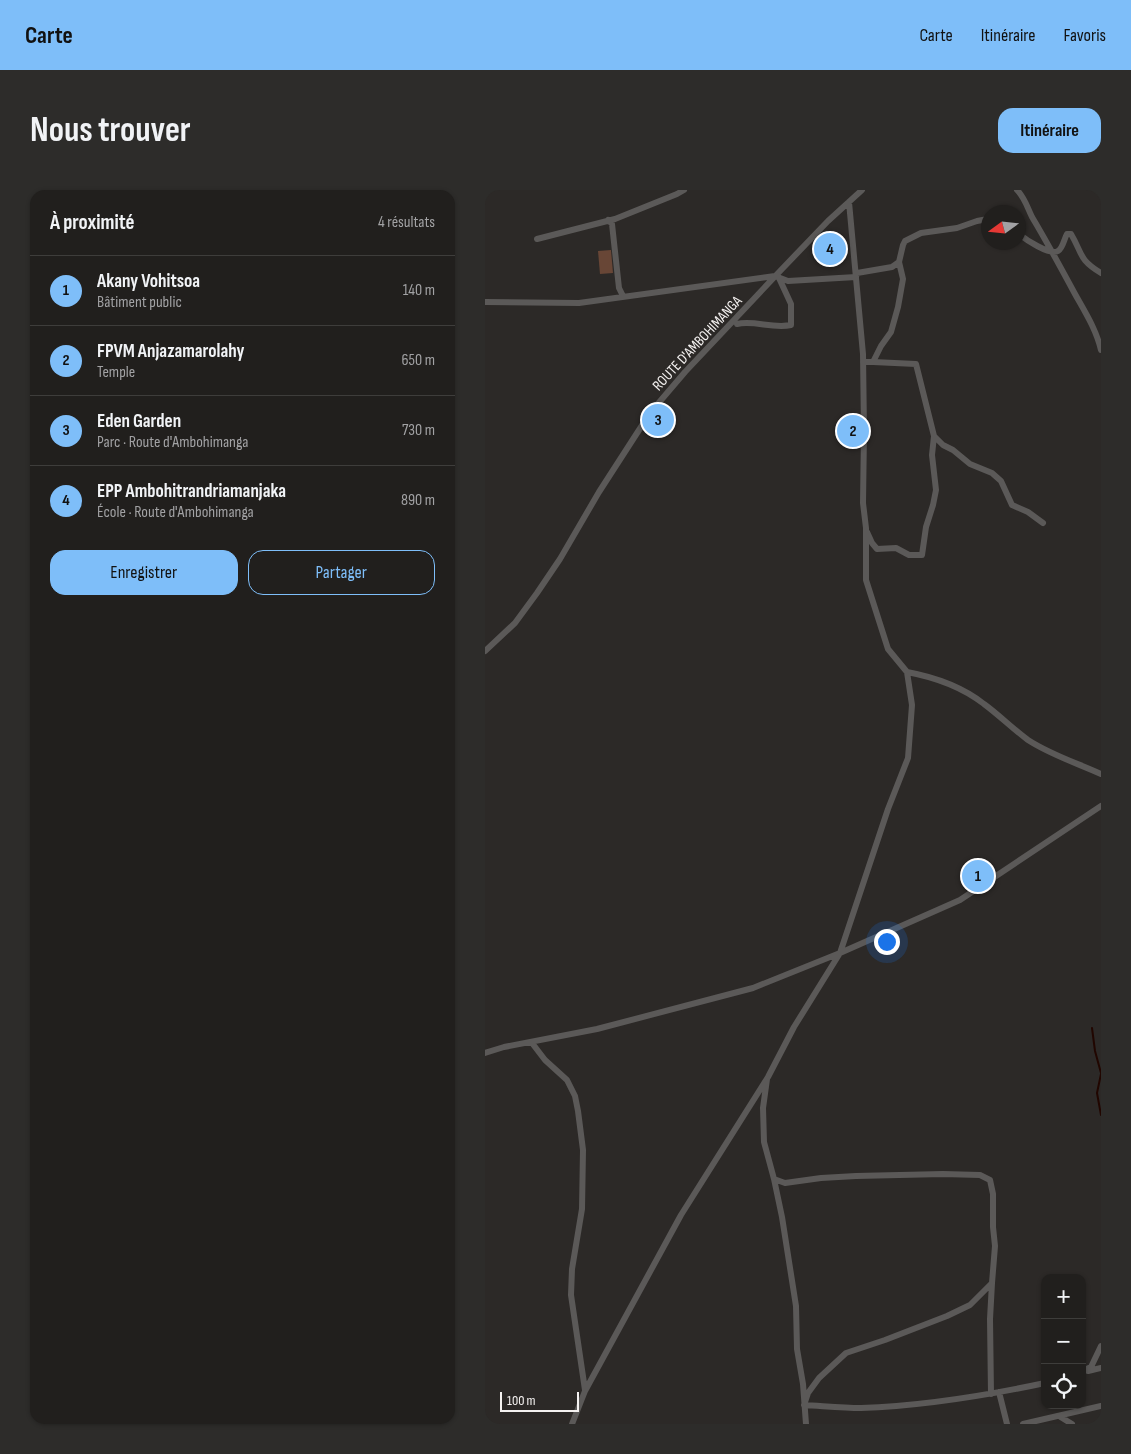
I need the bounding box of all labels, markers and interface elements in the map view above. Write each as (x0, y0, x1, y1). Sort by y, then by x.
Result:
text: Carte (25, 21, 73, 50)
text: Carte (919, 25, 953, 46)
text: Itinéraire (981, 25, 1035, 46)
text: Favoris (1063, 25, 1106, 46)
button: Itinéraire (998, 108, 1101, 153)
text: Nous trouver (30, 109, 191, 152)
north arrow (981, 205, 1026, 250)
text: À proximité (50, 210, 135, 235)
text: 4 résultats (378, 213, 435, 232)
pin: 4 (814, 230, 846, 268)
text: Akany Vohitsoa (97, 270, 200, 293)
text: 1 (63, 281, 69, 300)
text: 140 m (403, 281, 435, 300)
street label: ROUTE D'AMBOHIMANGA (648, 291, 747, 395)
text: Bâtiment public (97, 293, 182, 312)
text: FPVM Anjazamarolahy (97, 340, 244, 363)
text: 2 (62, 351, 70, 370)
text: 650 m (402, 351, 435, 370)
text: Temple (97, 363, 135, 382)
pin: 3 (642, 401, 674, 439)
text: Eden Garden (97, 410, 181, 433)
pin: 2 (837, 412, 869, 450)
text: 3 (62, 421, 70, 440)
text: 730 m (402, 421, 435, 440)
text: Parc · Route d'Ambohimanga (97, 433, 248, 452)
text: EPP Ambohitrandriamanjaka (97, 480, 286, 503)
text: 4 (62, 491, 70, 510)
text: 890 m (401, 491, 435, 510)
text: École · Route d'Ambohimanga (97, 503, 254, 522)
button: Enregistrer (50, 550, 238, 595)
button: Partager (248, 550, 435, 595)
pin: 1 (962, 857, 994, 895)
your location (874, 929, 900, 955)
map controls (1041, 1274, 1086, 1409)
button: + (1041, 1274, 1086, 1319)
button: − (1041, 1319, 1086, 1364)
button: locate (1041, 1364, 1086, 1409)
scale bar (500, 1389, 579, 1412)
text: 100 m (507, 1392, 536, 1409)

